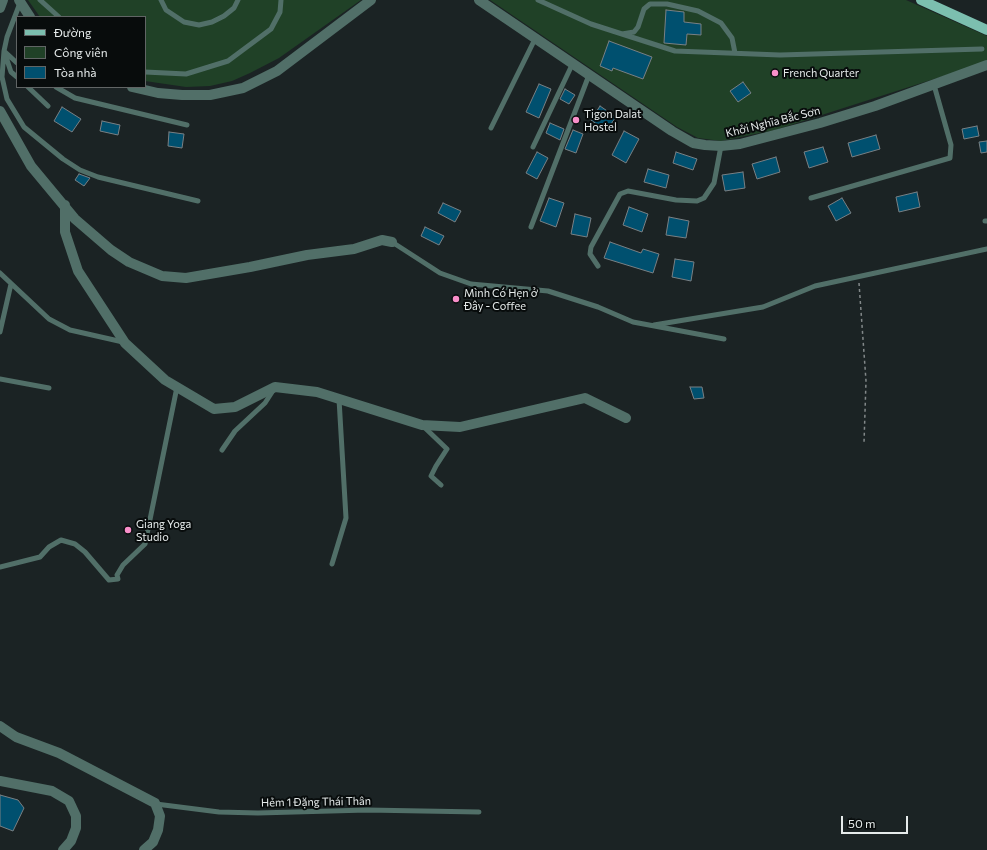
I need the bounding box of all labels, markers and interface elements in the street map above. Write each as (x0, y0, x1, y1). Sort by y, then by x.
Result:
legend (16, 16, 146, 88)
text: Đường (54, 25, 91, 39)
text: Công viên (54, 45, 108, 59)
text: Tòa nhà (54, 65, 96, 79)
place label: French Quarter (783, 66, 859, 80)
marker: French Quarter (770, 68, 780, 78)
street label: Khởi Nghĩa Bắc Sơn (724, 104, 822, 140)
place label: Tigon Dalat Hostel (584, 107, 642, 133)
marker: Tigon Dalat Hostel (571, 115, 581, 125)
place label: Mình Có Hẹn ở Đây - Coffee (464, 286, 538, 312)
marker: Mình Có Hẹn ở Đây - Coffee (451, 294, 461, 304)
place label: Giang Yoga Studio (136, 517, 191, 543)
marker: Giang Yoga Studio (123, 525, 133, 535)
street label: Hẻm 1 Đặng Thái Thân (261, 794, 371, 810)
scale bar (843, 808, 910, 834)
text: 50 m (848, 816, 876, 830)

